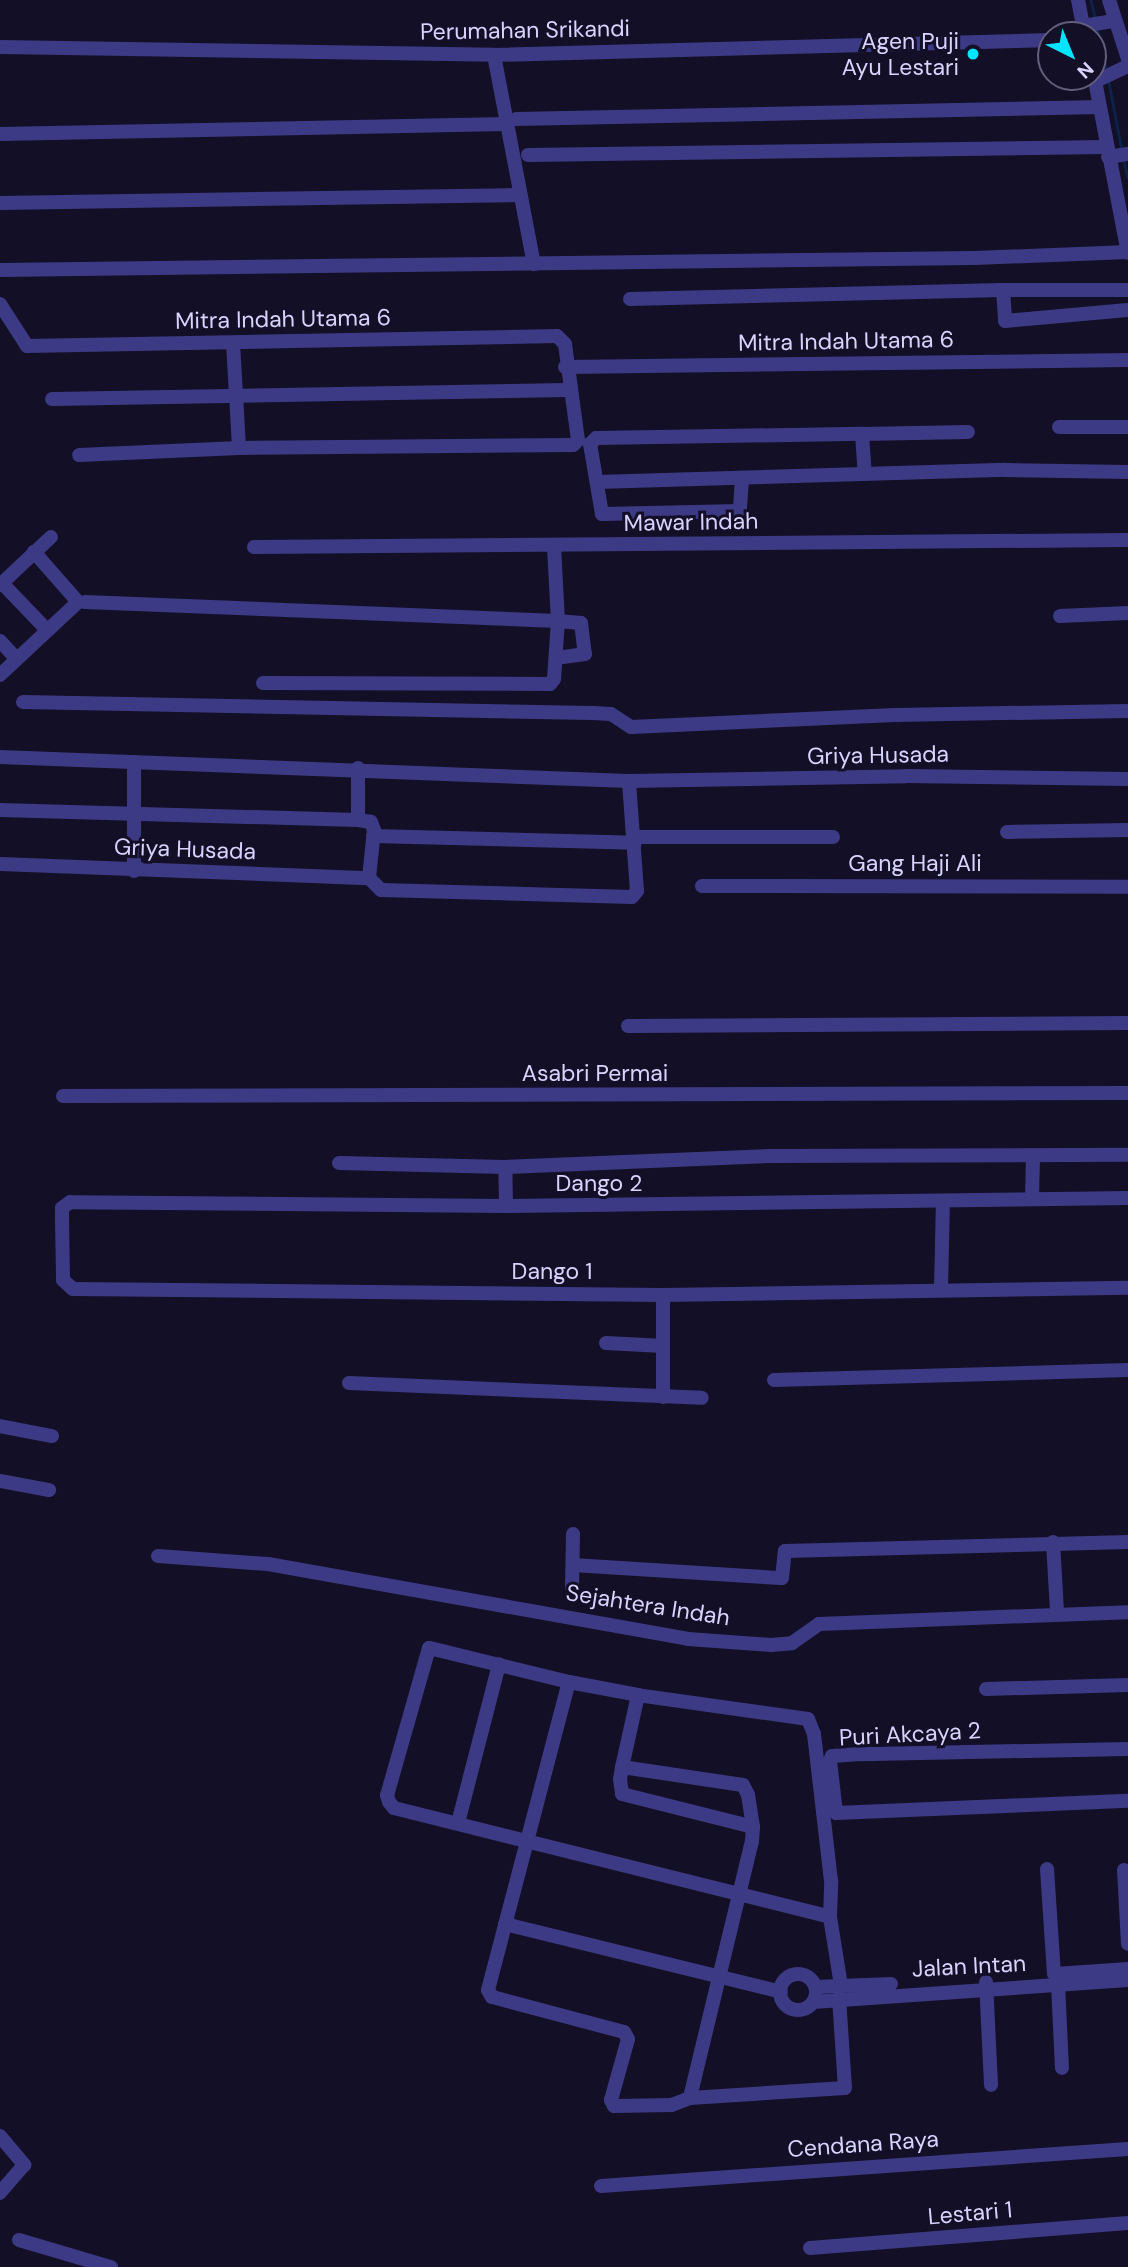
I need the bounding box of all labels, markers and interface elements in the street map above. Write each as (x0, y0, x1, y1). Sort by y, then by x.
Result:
street label: Perumahan Srikandi (420, 14, 630, 46)
north arrow (1037, 21, 1107, 91)
place label: Agen Puji Ayu Lestari (842, 27, 959, 81)
marker: Agen Puji Ayu Lestari (965, 46, 981, 62)
text: N (1072, 56, 1099, 84)
street label: Mitra Indah Utama 6 (175, 303, 391, 335)
street label: Mitra Indah Utama 6 (738, 325, 954, 357)
street label: Mawar Indah (623, 507, 759, 537)
street label: Griya Husada (807, 740, 949, 770)
street label: Griya Husada (114, 833, 256, 865)
street label: Gang Haji Ali (848, 849, 982, 877)
street label: Asabri Permai (522, 1059, 668, 1087)
street label: Dango 2 (556, 1169, 642, 1197)
street label: Dango 1 (512, 1257, 592, 1285)
street label: Sejahtera Indah (564, 1578, 732, 1632)
street label: Puri Akcaya 2 (838, 1717, 982, 1751)
street label: Jalan Intan (911, 1949, 1027, 1983)
street label: Cendana Raya (786, 2125, 940, 2163)
street label: Lestari 1 (927, 2196, 1013, 2230)

